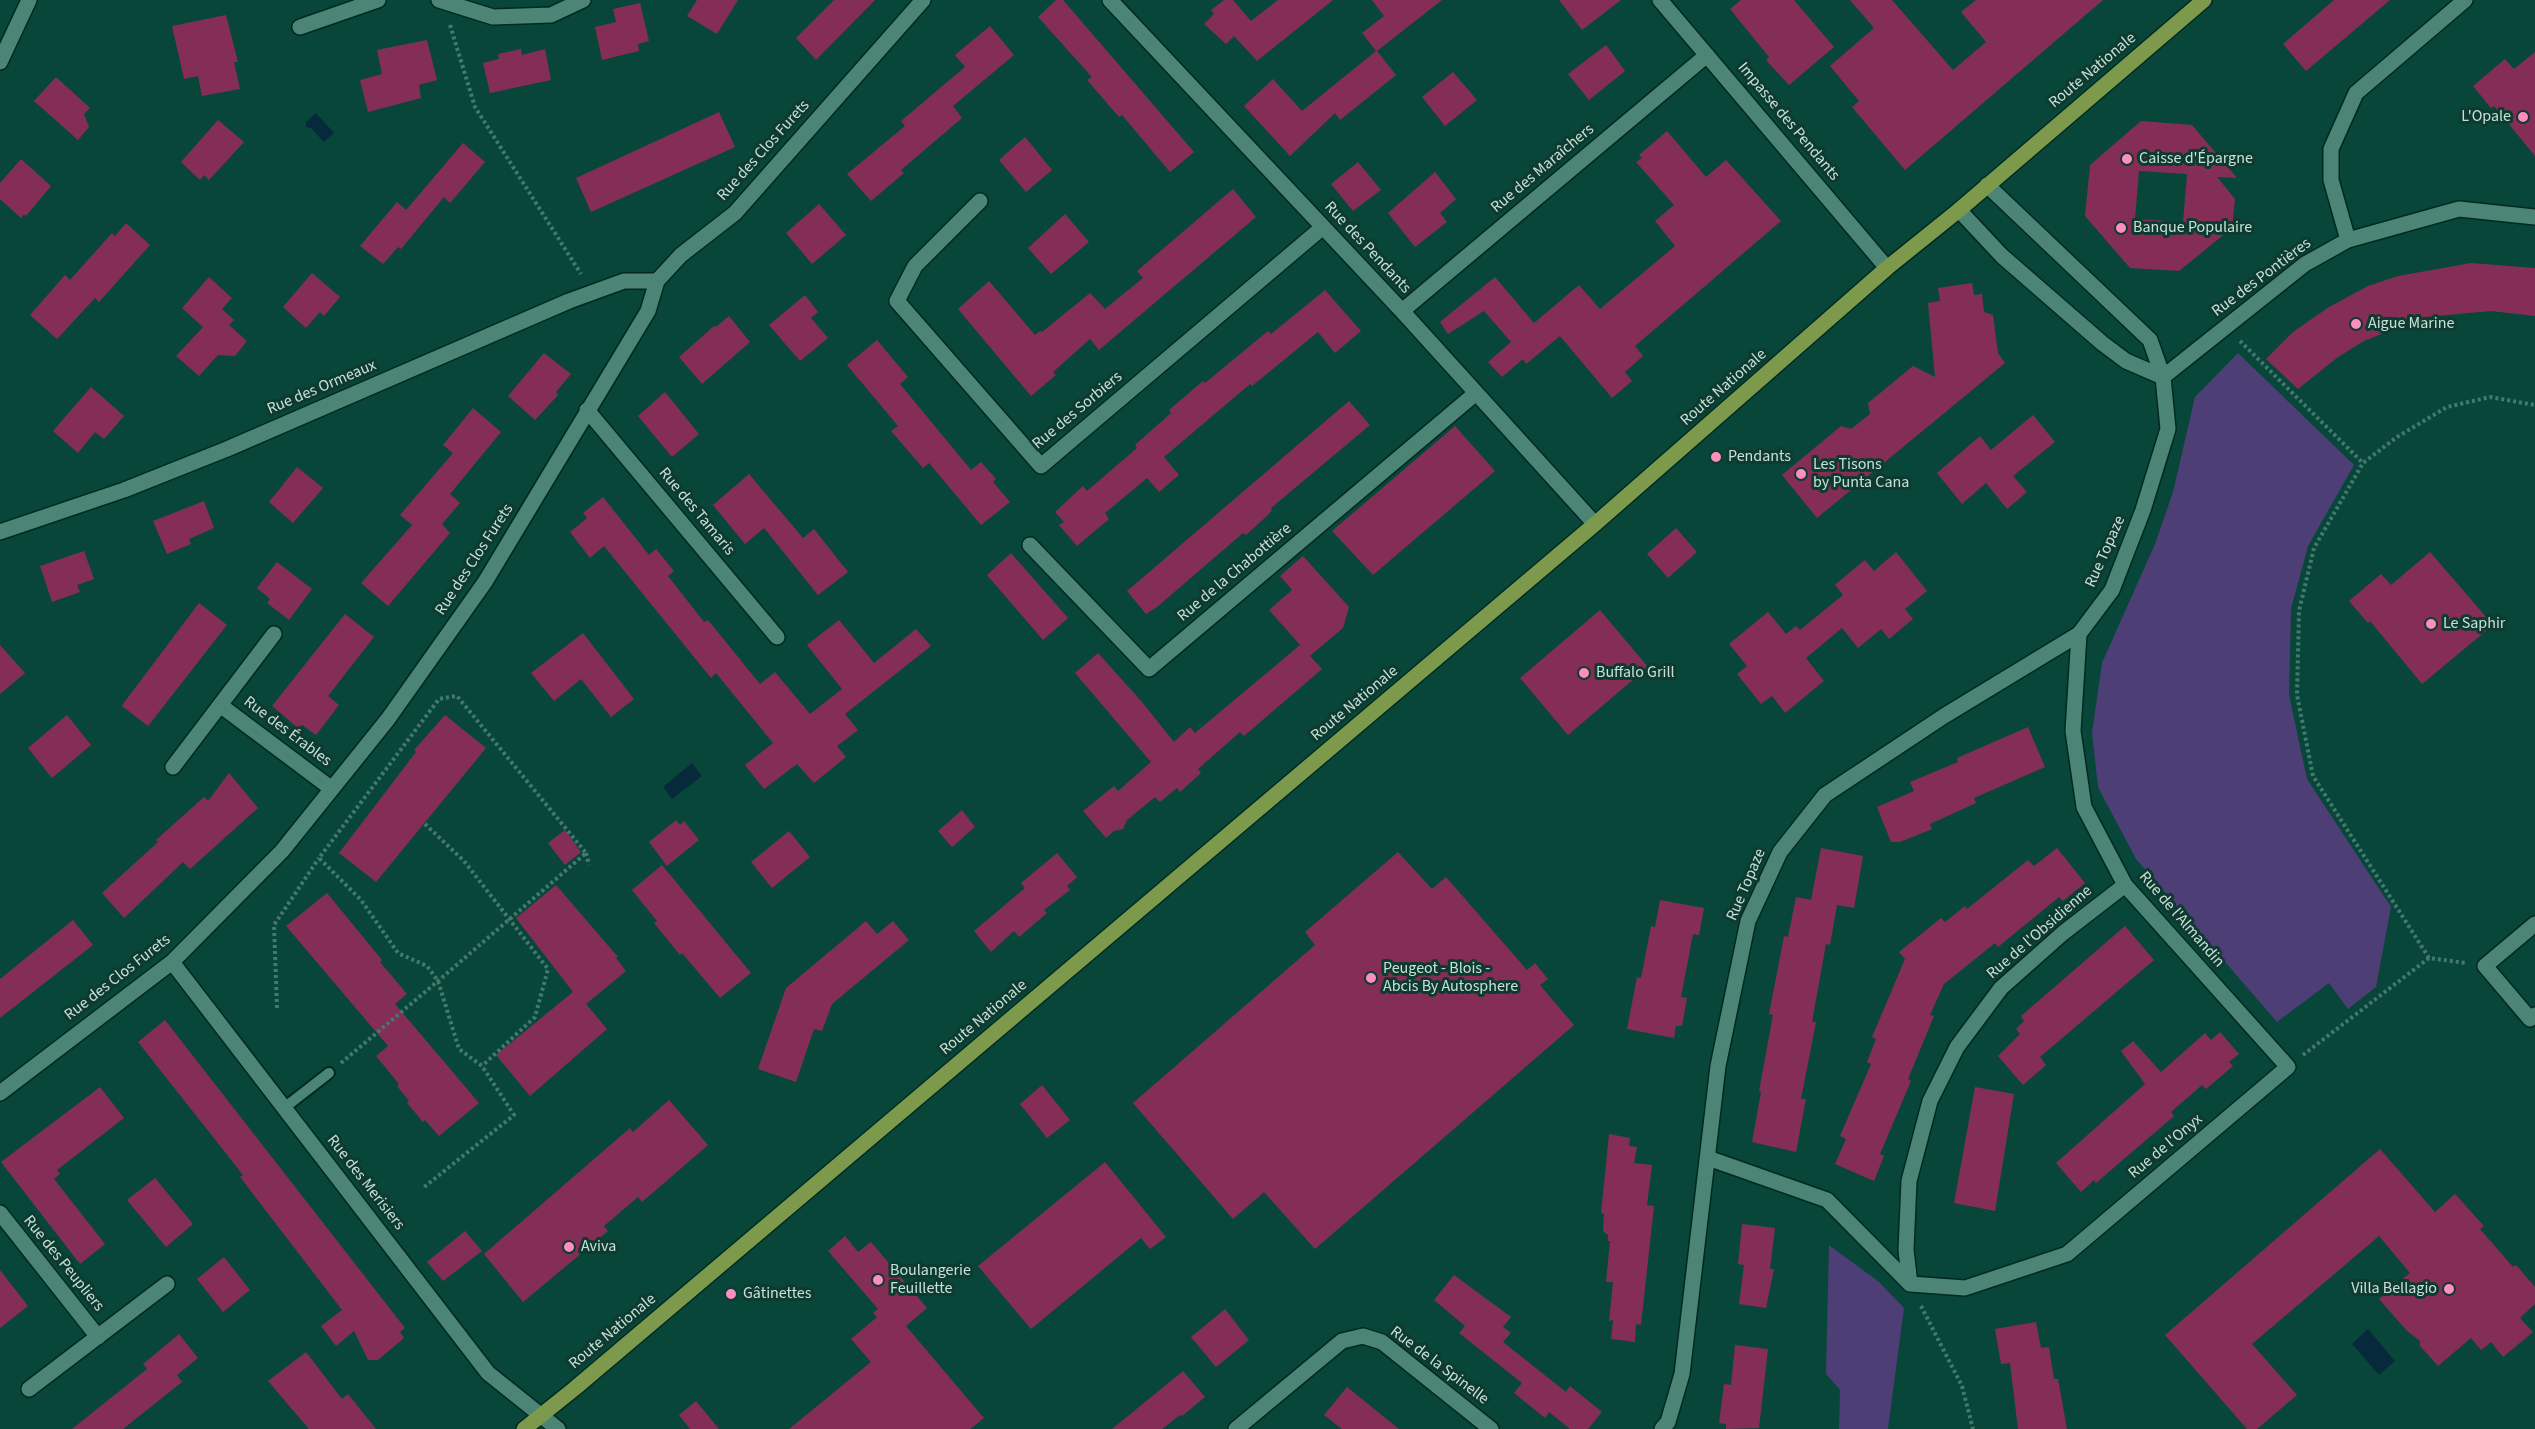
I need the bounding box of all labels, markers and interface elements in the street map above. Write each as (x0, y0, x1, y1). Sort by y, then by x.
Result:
street label: Route Nationale (2046, 29, 2140, 113)
street label: Impasse des Pendants (1733, 59, 1843, 185)
street label: Rue des Clos Furets (714, 97, 814, 205)
place label: L'Opale (2461, 107, 2511, 127)
marker: L'Opale (2516, 110, 2530, 124)
street label: Rue des Maraîchers (1488, 120, 1598, 218)
place label: Caisse d'Épargne (2139, 149, 2253, 169)
marker: Caisse d'Épargne (2120, 152, 2134, 166)
street label: Rue des Pendants (1320, 198, 1414, 298)
place label: Banque Populaire (2133, 218, 2252, 238)
marker: Banque Populaire (2114, 221, 2128, 235)
street label: Rue des Pontières (2209, 235, 2315, 321)
place label: Aigue Marine (2368, 314, 2454, 334)
marker: Aigue Marine (2349, 317, 2363, 331)
street label: Route Nationale (1677, 345, 1771, 431)
street label: Rue des Ormeaux (265, 356, 379, 420)
street label: Rue des Sorbiers (1029, 368, 1127, 454)
place label: Pendants (1728, 447, 1791, 467)
marker: Pendants (1709, 450, 1723, 464)
place label: Les Tisons by Punta Cana (1813, 455, 1909, 493)
street label: Rue des Tamaris (654, 464, 738, 560)
marker: Les Tisons by Punta Cana (1794, 467, 1808, 481)
street label: Rue des Clos Furets (432, 501, 518, 619)
street label: Rue Topaze (2082, 513, 2130, 591)
street label: Rue de la Chabottière (1174, 520, 1296, 626)
place label: Le Saphir (2443, 614, 2505, 634)
marker: Le Saphir (2424, 617, 2438, 631)
street label: Route Nationale (1308, 662, 1402, 746)
place label: Buffalo Grill (1596, 663, 1675, 683)
marker: Buffalo Grill (1577, 666, 1591, 680)
street label: Rue des Érables (239, 693, 335, 771)
street label: Rue Topaze (1723, 846, 1771, 924)
street label: Rue de l'Almandin (2134, 868, 2228, 972)
street label: Rue de l'Obsidienne (1983, 882, 2097, 984)
street label: Rue des Clos Furets (61, 931, 175, 1025)
place label: Peugeot - Blois - Abcis By Autosphere (1383, 959, 1518, 997)
marker: Peugeot - Blois - Abcis By Autosphere (1364, 971, 1378, 985)
street label: Route Nationale (937, 976, 1031, 1060)
street label: Rue de l'Onyx (2125, 1110, 2207, 1184)
street label: Rue des Merisiers (322, 1132, 408, 1234)
street label: Rue des Peupliers (18, 1212, 108, 1316)
place label: Aviva (581, 1237, 616, 1257)
marker: Aviva (562, 1240, 576, 1254)
place label: Boulangerie Feuillette (890, 1261, 971, 1299)
marker: Boulangerie Feuillette (871, 1273, 885, 1287)
place label: Villa Bellagio (2351, 1279, 2437, 1299)
marker: Villa Bellagio (2442, 1282, 2456, 1296)
place label: Gâtinettes (743, 1284, 812, 1304)
marker: Gâtinettes (724, 1287, 738, 1301)
street label: Route Nationale (566, 1290, 660, 1374)
street label: Rue de la Spinelle (1386, 1323, 1492, 1409)

